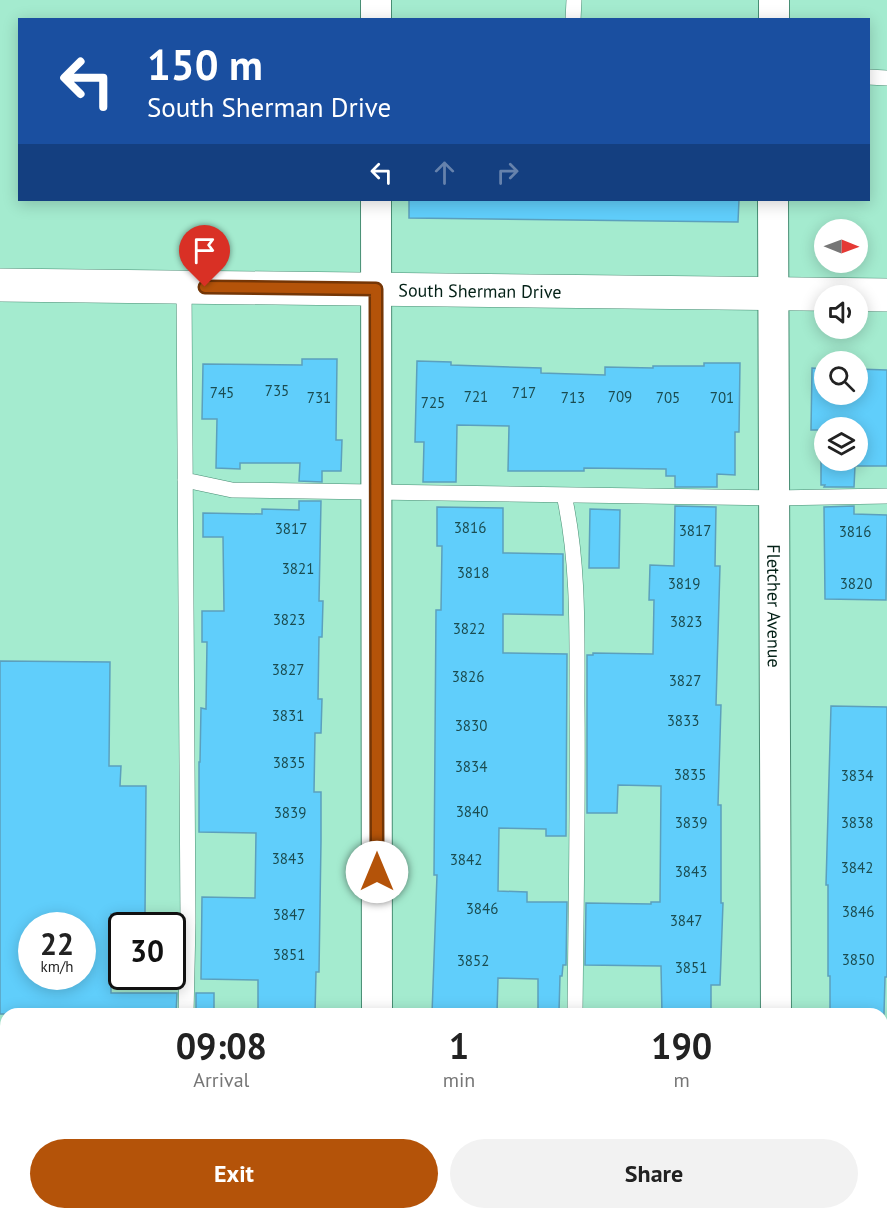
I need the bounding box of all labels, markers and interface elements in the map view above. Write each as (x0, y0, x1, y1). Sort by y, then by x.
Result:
text: 150 m (147, 37, 263, 92)
icon: left (48, 42, 126, 120)
text: South Sherman Drive (147, 90, 391, 124)
icon: left (365, 156, 398, 189)
icon: ahead (428, 156, 461, 189)
icon: right (491, 156, 524, 189)
north arrow (814, 219, 868, 273)
map controls (814, 219, 868, 471)
pin (179, 225, 230, 287)
icon: arrive (188, 234, 221, 267)
street label: South Sherman Drive (398, 278, 562, 303)
button: sound (814, 285, 868, 339)
button: search (814, 351, 868, 405)
house number: 735 (265, 381, 289, 400)
house number: 745 (210, 383, 234, 402)
house number: 717 (512, 383, 536, 402)
house number: 721 (464, 387, 488, 406)
house number: 709 (608, 387, 632, 406)
house number: 731 (307, 388, 331, 407)
house number: 713 (561, 388, 585, 407)
house number: 705 (656, 388, 680, 407)
house number: 701 (710, 388, 734, 407)
house number: 725 (421, 393, 445, 412)
button: layers (814, 417, 868, 471)
house number: 3816 (454, 518, 486, 537)
house number: 3817 (275, 519, 307, 538)
house number: 3817 (679, 521, 711, 540)
house number: 3816 (839, 522, 871, 541)
street label: Fletcher Avenue (763, 544, 786, 668)
house number: 3821 (282, 559, 314, 578)
house number: 3818 (457, 563, 489, 582)
house number: 3819 (668, 574, 700, 593)
house number: 3820 (840, 574, 872, 593)
house number: 3823 (273, 610, 305, 629)
house number: 3823 (670, 612, 702, 631)
house number: 3822 (453, 619, 485, 638)
house number: 3827 (272, 660, 304, 679)
house number: 3826 (452, 667, 484, 686)
house number: 3827 (669, 671, 701, 690)
house number: 3831 (272, 706, 304, 725)
house number: 3833 (667, 711, 699, 730)
house number: 3830 (455, 716, 487, 735)
house number: 3835 (273, 753, 305, 772)
house number: 3834 (455, 757, 487, 776)
house number: 3835 (674, 765, 706, 784)
house number: 3834 (841, 766, 873, 785)
house number: 3840 (456, 802, 488, 821)
house number: 3839 (274, 803, 306, 822)
house number: 3839 (675, 813, 707, 832)
house number: 3838 (841, 813, 873, 832)
position arrow (345, 840, 409, 904)
house number: 3843 (272, 849, 304, 868)
house number: 3842 (450, 850, 482, 869)
house number: 3842 (841, 858, 873, 877)
house number: 3843 (675, 862, 707, 881)
house number: 3846 (466, 899, 498, 918)
house number: 3846 (842, 902, 874, 921)
house number: 3847 (273, 905, 305, 924)
house number: 3847 (670, 911, 702, 930)
speed limit sign: 30 (108, 912, 186, 990)
text: 22 (40, 924, 74, 963)
house number: 3851 (273, 945, 305, 964)
house number: 3850 (842, 950, 874, 969)
house number: 3852 (457, 951, 489, 970)
text: km/h (41, 957, 73, 976)
house number: 3851 (675, 958, 707, 977)
text: 09:08 (176, 1022, 267, 1069)
text: 1 (449, 1022, 469, 1069)
text: 190 (651, 1022, 712, 1069)
text: Arrival (193, 1067, 249, 1093)
text: min (443, 1067, 475, 1093)
text: m (674, 1067, 690, 1093)
button: Exit (30, 1139, 438, 1208)
button: Share (450, 1139, 858, 1208)

